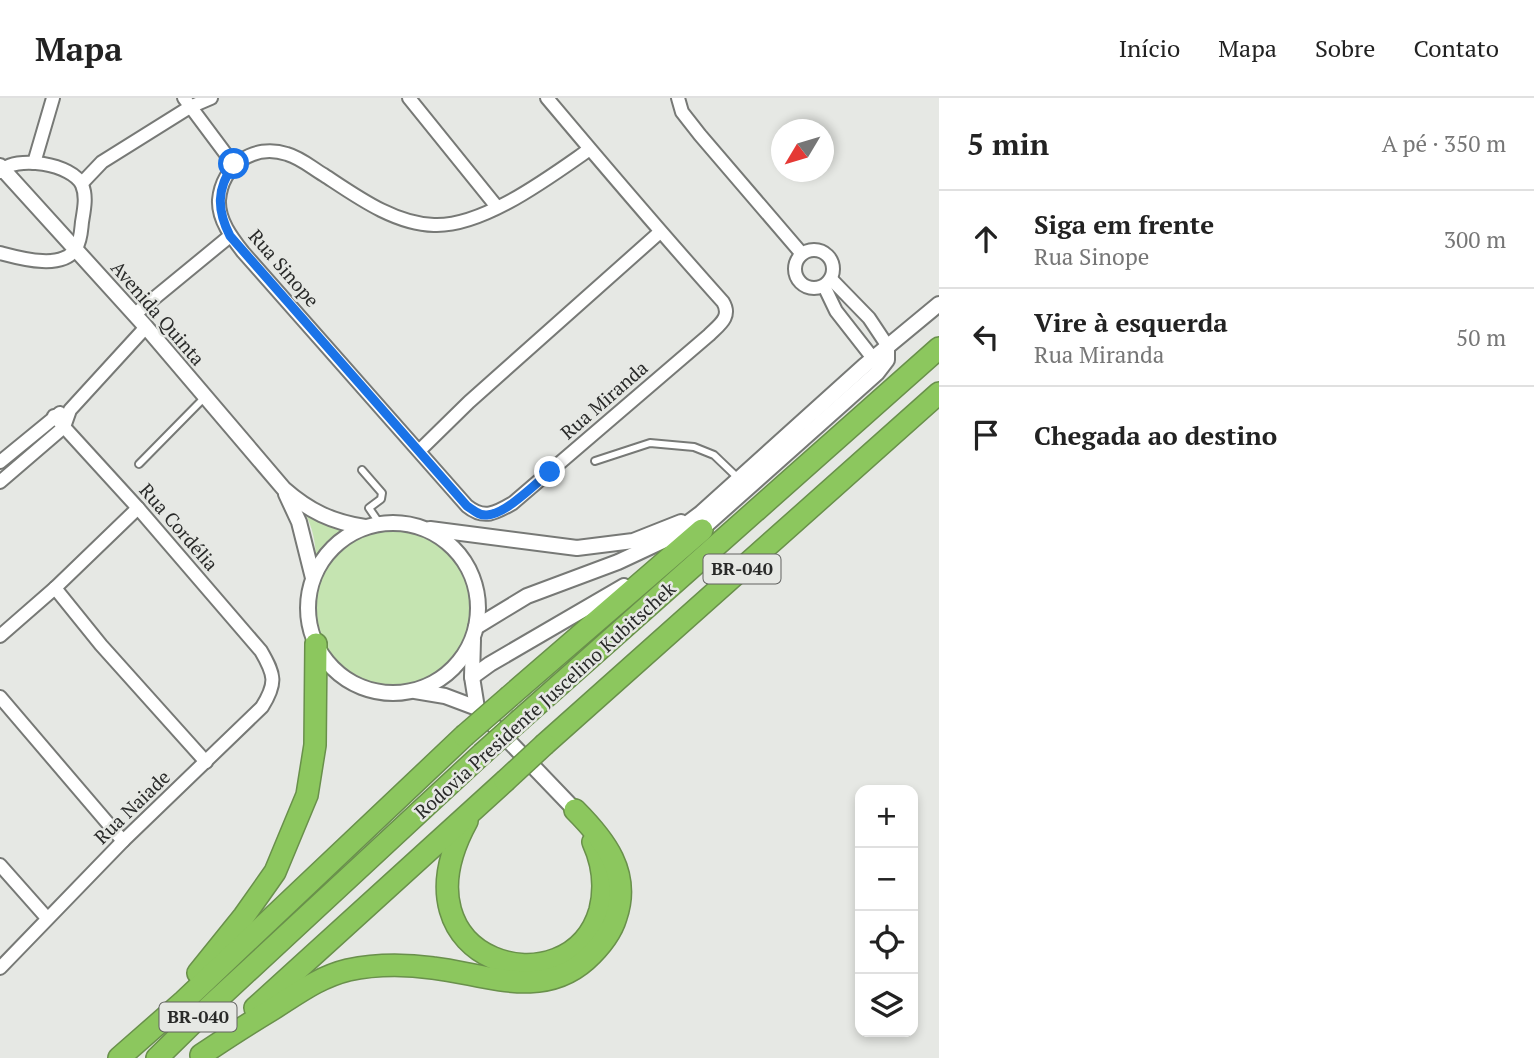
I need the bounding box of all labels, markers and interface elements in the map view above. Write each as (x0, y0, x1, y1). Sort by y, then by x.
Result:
text: Mapa (35, 27, 123, 70)
text: Início (1119, 32, 1180, 64)
text: Mapa (1218, 32, 1277, 64)
text: Sobre (1315, 32, 1375, 64)
text: Contato (1413, 32, 1499, 64)
north arrow (771, 119, 834, 182)
text: 5 min (967, 124, 1049, 164)
text: A pé · 350 m (1382, 128, 1506, 159)
route start (218, 148, 249, 179)
text: Siga em frente (1034, 207, 1214, 241)
icon: ahead (967, 220, 1005, 258)
street label: Rua Sinope (244, 224, 325, 312)
text: 300 m (1444, 224, 1506, 255)
text: Rua Sinope (1034, 241, 1149, 272)
street label: Avenida Quinta (106, 255, 211, 371)
text: Vire à esquerda (1034, 305, 1228, 339)
icon: left (967, 318, 1005, 356)
text: 50 m (1456, 322, 1506, 353)
text: Rua Miranda (1034, 339, 1164, 370)
street label: Rua Miranda (555, 355, 653, 444)
icon: arrive (967, 416, 1005, 454)
text: Chegada ao destino (1034, 418, 1277, 452)
route end (534, 456, 565, 487)
street label: Rua Cordélia (135, 478, 224, 576)
road number: BR-040 (704, 555, 780, 584)
street label: Rodovia Presidente Juscelino Kubitschek (409, 576, 680, 824)
street label: Rua Naiade (88, 764, 175, 849)
map controls (855, 785, 918, 1037)
button: + (855, 785, 918, 848)
button: − (855, 848, 918, 911)
button: locate (855, 911, 918, 974)
button: layers (855, 974, 918, 1037)
road number: BR-040 (160, 1002, 236, 1032)

